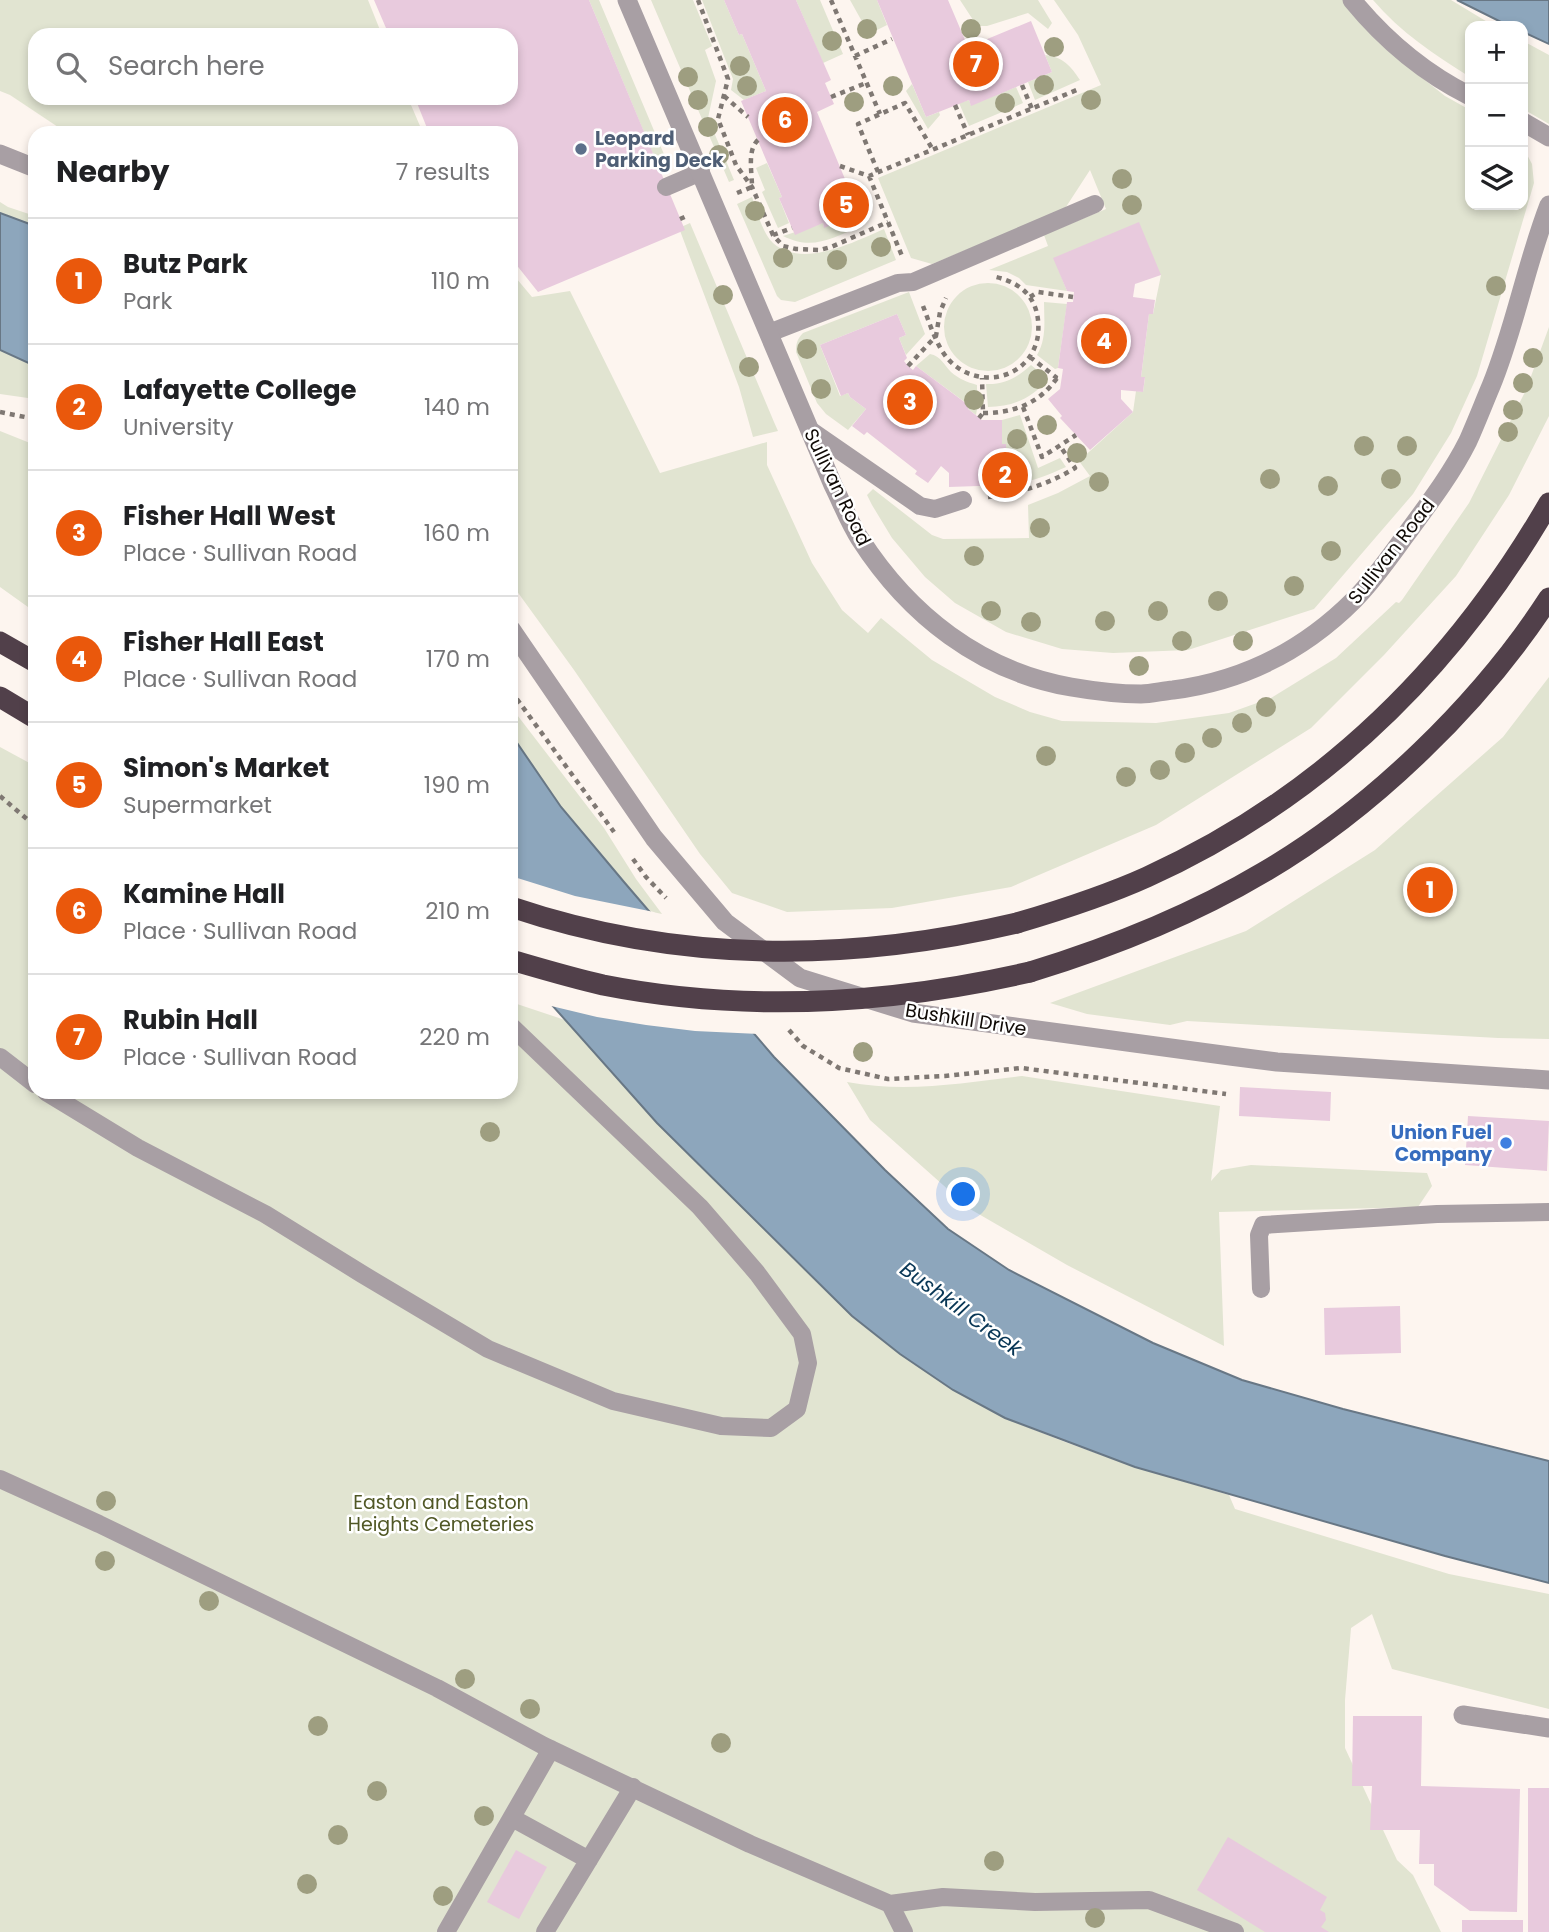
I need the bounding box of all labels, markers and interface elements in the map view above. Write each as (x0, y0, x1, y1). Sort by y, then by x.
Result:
map controls (1465, 21, 1528, 210)
button: + (1465, 21, 1528, 84)
search box (28, 28, 518, 105)
pin: 7 (953, 38, 999, 90)
icon: search (52, 48, 90, 86)
text: Search here (108, 48, 265, 84)
button: − (1465, 84, 1528, 147)
pin: 6 (762, 94, 808, 146)
place label: Leopard Parking Deck (595, 125, 724, 174)
marker: Leopard Parking Deck (573, 141, 589, 157)
button: layers (1465, 147, 1528, 210)
text: Nearby (56, 150, 170, 193)
text: 7 results (396, 156, 490, 188)
pin: 5 (823, 179, 869, 231)
text: Butz Park (123, 246, 248, 282)
text: 1 (75, 265, 83, 297)
text: 110 m (431, 265, 490, 297)
text: Park (123, 285, 172, 317)
pin: 4 (1081, 315, 1127, 367)
text: Lafayette College (123, 372, 357, 408)
pin: 3 (887, 376, 933, 428)
text: 2 (72, 391, 86, 423)
text: 140 m (424, 391, 490, 423)
text: University (123, 411, 234, 443)
street label: Sullivan Road (797, 424, 878, 550)
pin: 2 (982, 449, 1028, 501)
street label: Sullivan Road (1342, 493, 1441, 610)
text: Fisher Hall West (123, 498, 336, 534)
text: 3 (72, 517, 86, 549)
text: 160 m (424, 517, 490, 549)
text: Place · Sullivan Road (123, 537, 357, 569)
text: Fisher Hall East (123, 624, 324, 660)
text: 4 (71, 643, 87, 675)
text: 170 m (426, 643, 490, 675)
text: Place · Sullivan Road (123, 663, 357, 695)
text: Simon's Market (123, 750, 329, 786)
text: 5 (72, 769, 86, 801)
text: 190 m (424, 769, 490, 801)
text: Supermarket (123, 789, 272, 821)
pin: 1 (1407, 864, 1453, 916)
text: Kamine Hall (123, 876, 285, 912)
text: 6 (72, 895, 86, 927)
text: 210 m (425, 895, 490, 927)
text: Place · Sullivan Road (123, 915, 357, 947)
street label: Bushkill Drive (903, 997, 1028, 1042)
text: Rubin Hall (123, 1002, 258, 1038)
text: 7 (73, 1021, 85, 1053)
text: 220 m (419, 1021, 490, 1053)
text: Place · Sullivan Road (123, 1041, 357, 1073)
place label: Union Fuel Company (1391, 1119, 1493, 1168)
marker: Union Fuel Company (1498, 1135, 1514, 1151)
your location (946, 1177, 980, 1211)
water label: Bushkill Creek (894, 1254, 1029, 1363)
park label: Easton and Easton Heights Cemeteries (348, 1489, 534, 1538)

